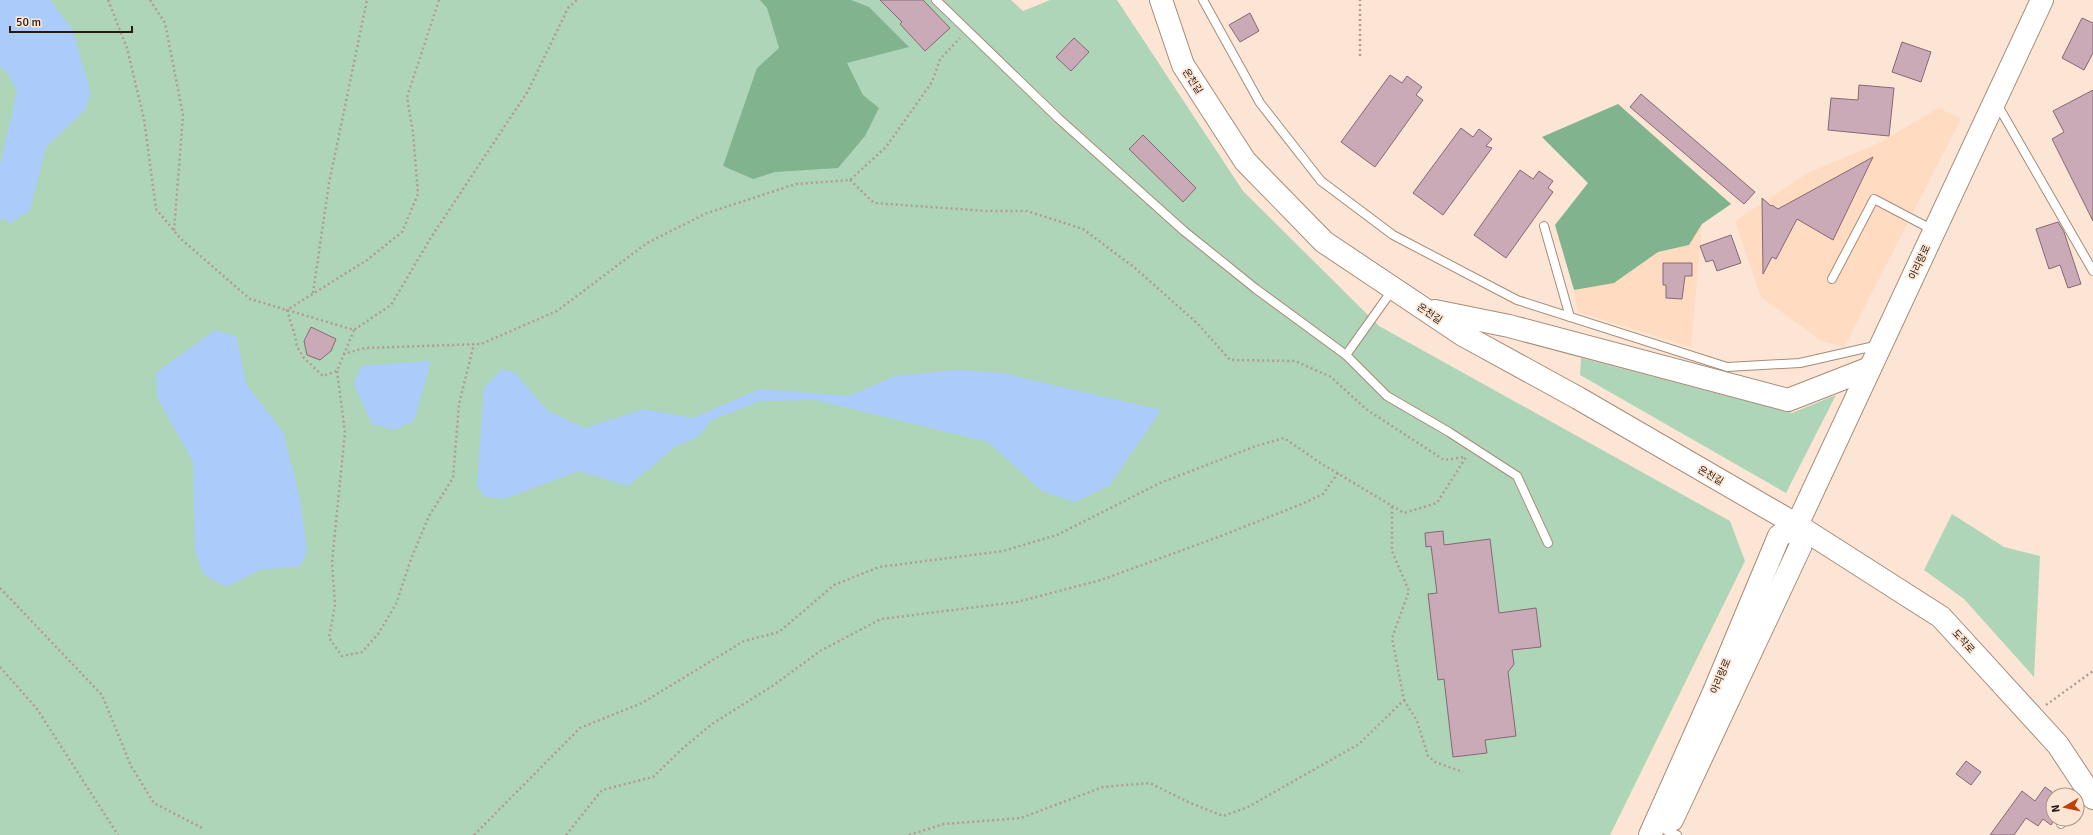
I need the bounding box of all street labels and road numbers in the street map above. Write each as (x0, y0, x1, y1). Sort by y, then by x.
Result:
street label: 온천길 (1180, 67, 1205, 96)
street label: 아리랑로 (1907, 243, 1933, 282)
street label: 온천길 (1415, 301, 1444, 327)
street label: 온천길 (1696, 464, 1725, 488)
street label: 도작로 (1950, 627, 1977, 656)
street label: 아리랑로 (1708, 657, 1734, 696)

